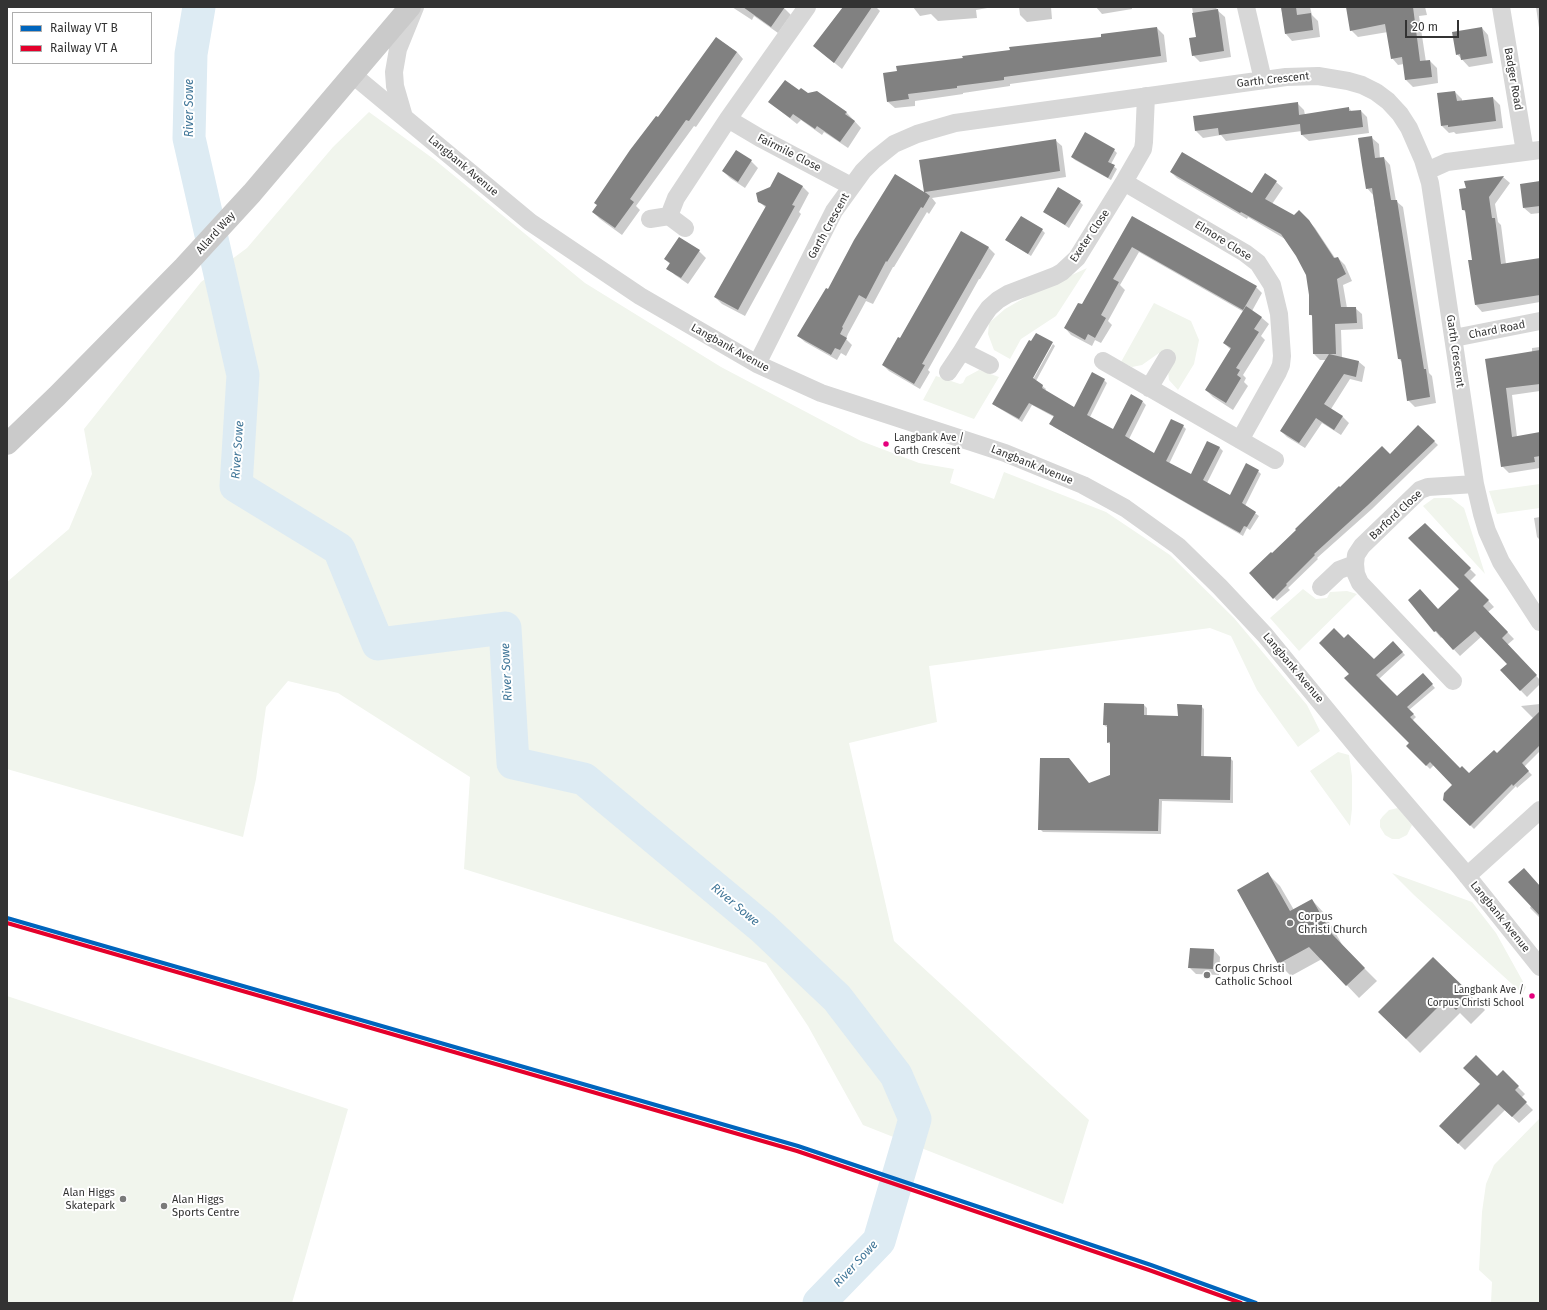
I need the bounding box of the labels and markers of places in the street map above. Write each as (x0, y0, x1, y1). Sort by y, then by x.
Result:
place label: Langbank Ave / Garth Crescent (894, 432, 964, 456)
marker: Langbank Ave / Garth Crescent (881, 439, 891, 449)
place label: Corpus Christi Church (1298, 910, 1367, 936)
marker: Corpus Christi Church (1285, 918, 1295, 928)
place label: Corpus Christi Catholic School (1215, 962, 1292, 988)
marker: Corpus Christi Catholic School (1202, 970, 1212, 980)
place label: Langbank Ave / Corpus Christi School (1427, 984, 1524, 1008)
marker: Langbank Ave / Corpus Christi School (1527, 991, 1537, 1001)
place label: Alan Higgs Skatepark (63, 1186, 115, 1212)
place label: Alan Higgs Sports Centre (172, 1193, 239, 1219)
marker: Alan Higgs Skatepark (118, 1194, 128, 1204)
marker: Alan Higgs Sports Centre (159, 1201, 169, 1211)

